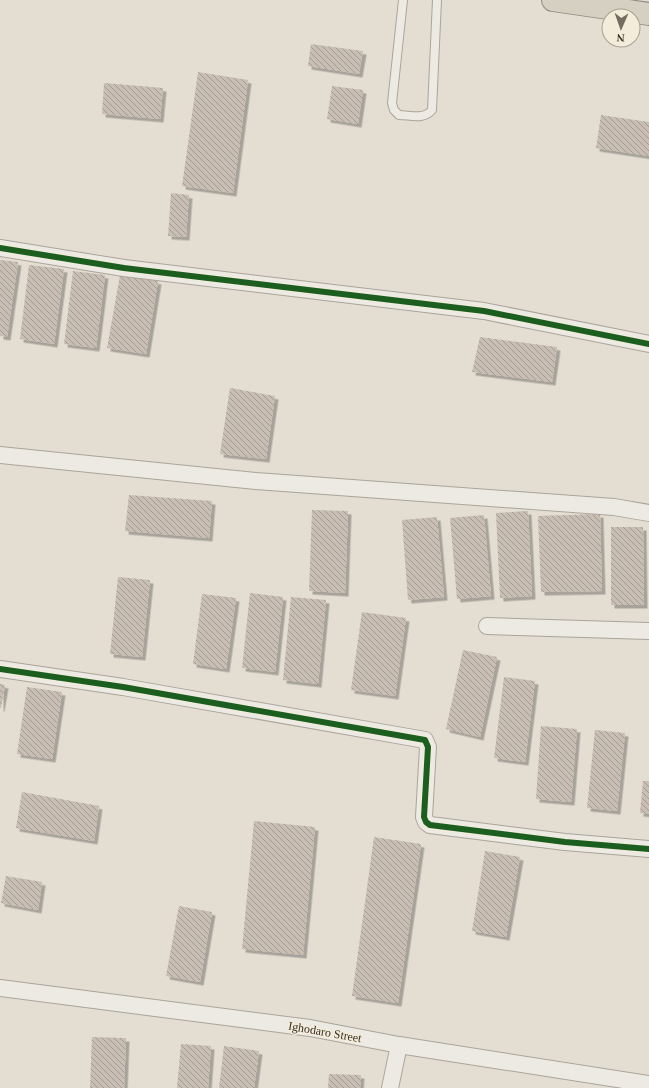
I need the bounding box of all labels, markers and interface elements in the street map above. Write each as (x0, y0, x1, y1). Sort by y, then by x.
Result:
north arrow (601, 8, 641, 48)
text: N (616, 32, 625, 44)
street label: Ighodaro Street (287, 1019, 363, 1045)

